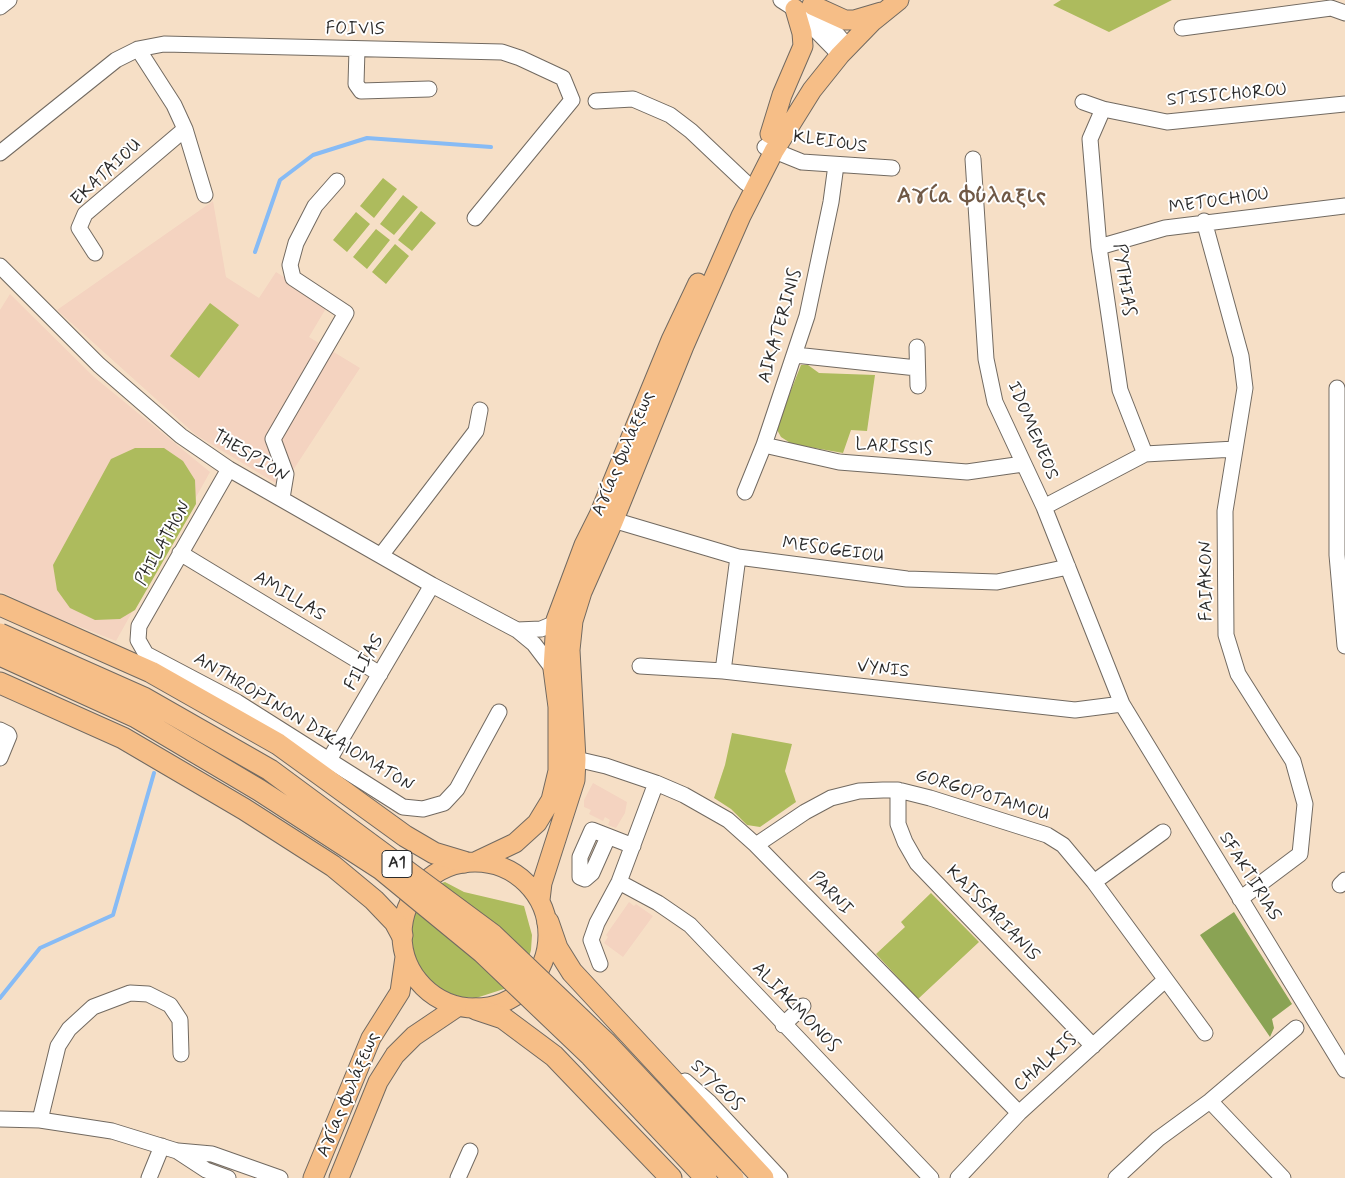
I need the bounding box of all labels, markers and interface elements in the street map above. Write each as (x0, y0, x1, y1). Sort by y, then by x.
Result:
street label: FOIVIS (325, 19, 385, 41)
street label: STISICHOROU (1166, 80, 1288, 112)
street label: KLEIOUS (791, 127, 869, 159)
street label: EKATAIOU (67, 135, 147, 211)
district label: Αγία Φύλαξις (896, 184, 1048, 210)
street label: METOCHIOU (1168, 184, 1270, 220)
street label: PYTHIAS (1107, 242, 1139, 318)
street label: AIKATERINIS (754, 266, 808, 386)
street label: IDOMENEOS (1002, 379, 1062, 483)
street label: Αγίας Φυλάξεως (588, 388, 660, 520)
street label: THESPION (208, 426, 292, 488)
street label: LARISSIS (855, 435, 933, 461)
street label: PHILATHON (131, 498, 197, 590)
street label: MESOGEIOU (781, 533, 885, 569)
street label: FAIAKON (1196, 541, 1218, 621)
street label: AMILLAS (249, 567, 329, 627)
street label: FILIAS (340, 631, 390, 695)
street label: ANTHROPINON DIKAIOMATON (189, 649, 417, 797)
street label: VYNIS (856, 657, 910, 683)
street label: GORGOPOTAMOU (912, 765, 1052, 827)
street label: SFAKTIRIAS (1213, 829, 1285, 925)
road number: A1 (382, 851, 412, 878)
street label: KAISSARIANIS (941, 862, 1043, 966)
street label: PARNI (804, 867, 856, 921)
street label: ALIAKMONOS (747, 958, 843, 1058)
street label: Αγίας Φυλάξεως (313, 1029, 385, 1161)
street label: CHALKIS (1010, 1029, 1082, 1097)
street label: STYGOS (685, 1056, 747, 1116)

